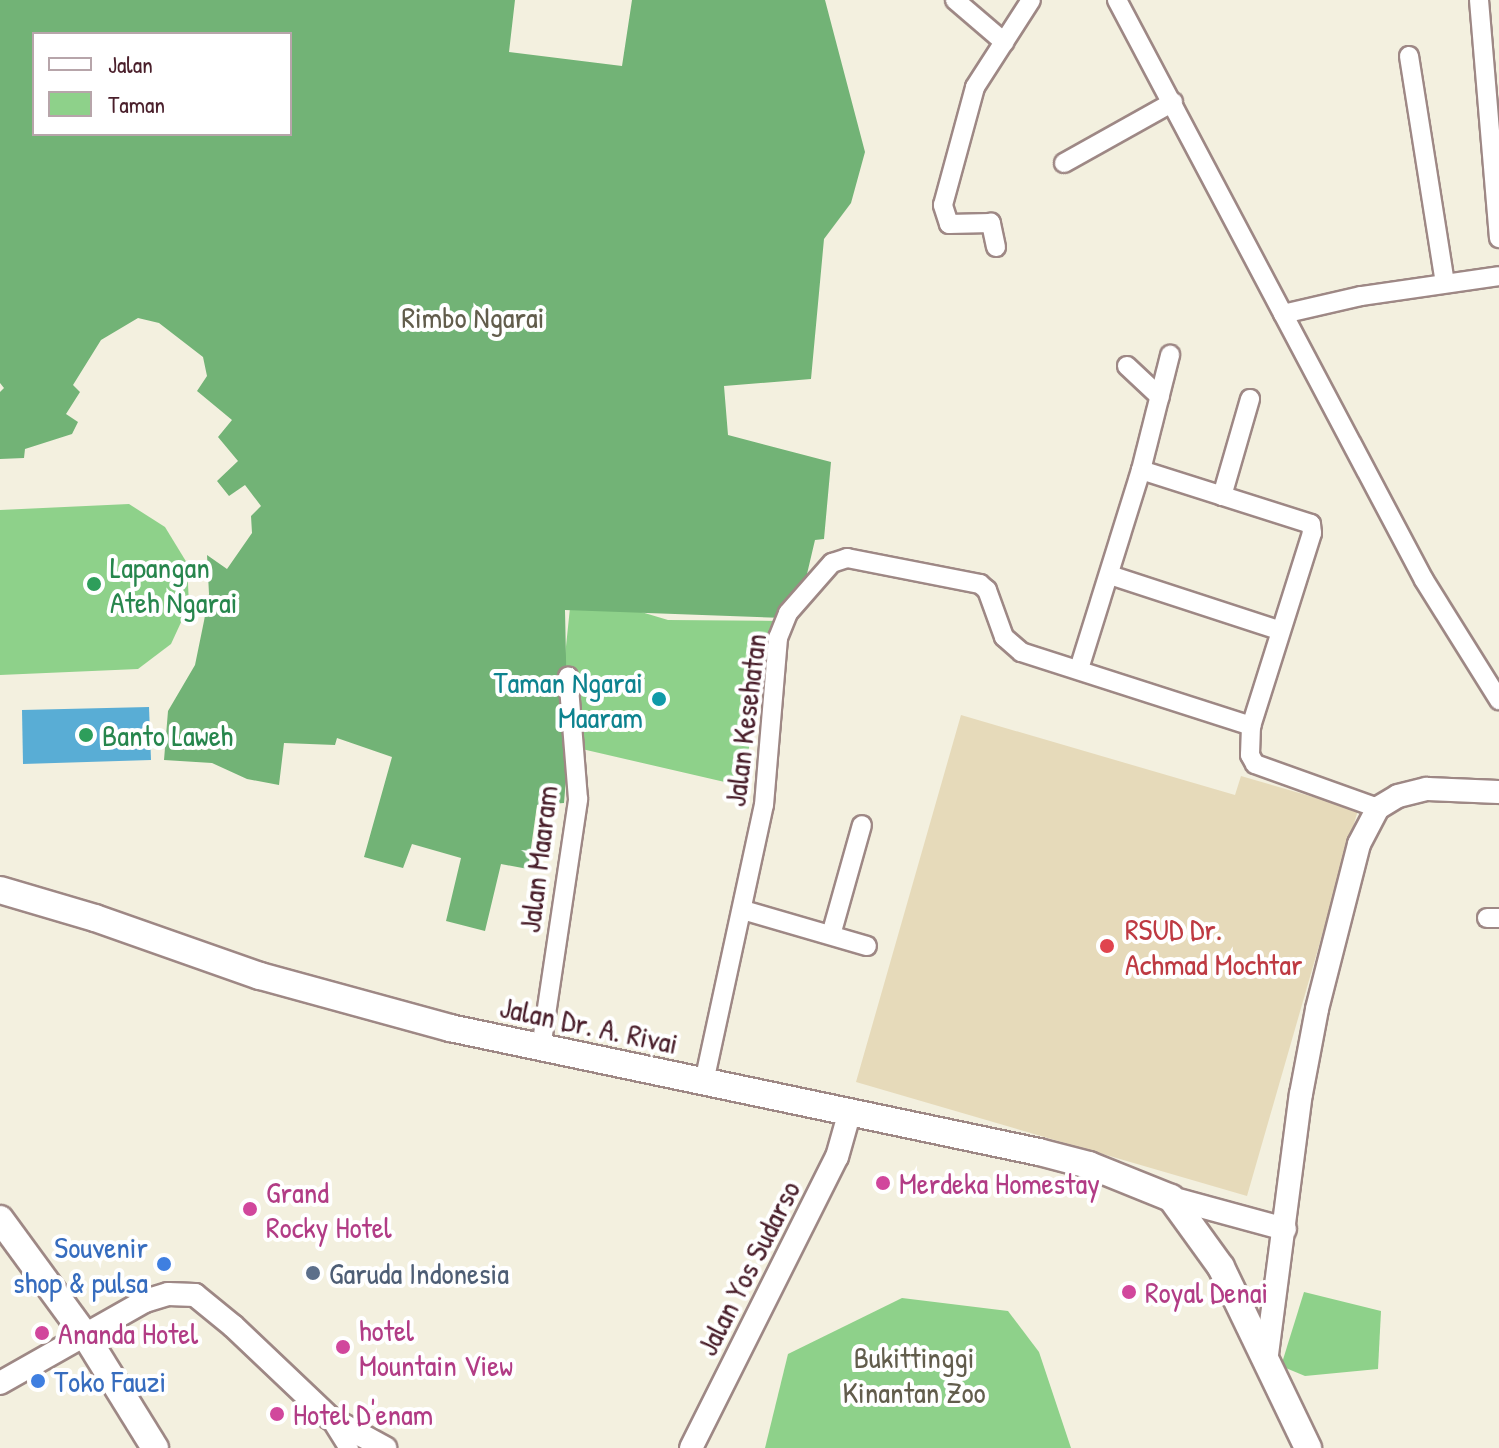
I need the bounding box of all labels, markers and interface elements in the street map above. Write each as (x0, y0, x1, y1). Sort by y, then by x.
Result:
legend (32, 32, 292, 136)
text: Jalan (108, 48, 153, 80)
text: Taman (108, 88, 165, 120)
park label: Rimbo Ngarai (401, 299, 545, 335)
place label: Lapangan Ateh Ngarai (110, 549, 237, 620)
marker: Lapangan Ateh Ngarai (85, 575, 103, 593)
street label: Jalan Kesehatan (717, 631, 773, 809)
place label: Taman Ngarai Maaram (493, 664, 643, 734)
marker: Taman Ngarai Maaram (650, 690, 668, 708)
place label: Banto Laweh (102, 717, 233, 753)
marker: Banto Laweh (77, 726, 95, 744)
street label: Jalan Maaram (511, 783, 565, 935)
place label: RSUD Dr. Achmad Mochtar (1125, 911, 1302, 982)
marker: RSUD Dr. Achmad Mochtar (1096, 935, 1118, 957)
street label: Jalan Dr. A. Rivai (497, 989, 681, 1061)
place label: Merdeka Homestay (899, 1165, 1100, 1201)
place label: Grand Rocky Hotel (266, 1174, 392, 1244)
marker: Merdeka Homestay (874, 1174, 892, 1192)
street label: Jalan Yos Sudarso (689, 1175, 807, 1361)
marker: Grand Rocky Hotel (241, 1200, 259, 1218)
place label: Souvenir shop & pulsa (13, 1229, 148, 1300)
marker: Souvenir shop & pulsa (155, 1255, 173, 1273)
place label: Garuda Indonesia (329, 1255, 509, 1291)
marker: Garuda Indonesia (304, 1264, 322, 1282)
place label: Royal Denai (1145, 1274, 1268, 1310)
marker: Royal Denai (1120, 1283, 1138, 1301)
place label: hotel Mountain View (359, 1312, 513, 1382)
place label: Ananda Hotel (58, 1315, 198, 1351)
marker: Ananda Hotel (33, 1324, 51, 1342)
marker: hotel Mountain View (334, 1338, 352, 1356)
park label: Bukittinggi Kinantan Zoo (842, 1339, 986, 1410)
place label: Toko Fauzi (54, 1363, 166, 1399)
marker: Toko Fauzi (29, 1372, 47, 1390)
place label: Hotel D'enam (293, 1396, 433, 1432)
marker: Hotel D'enam (268, 1405, 286, 1423)

